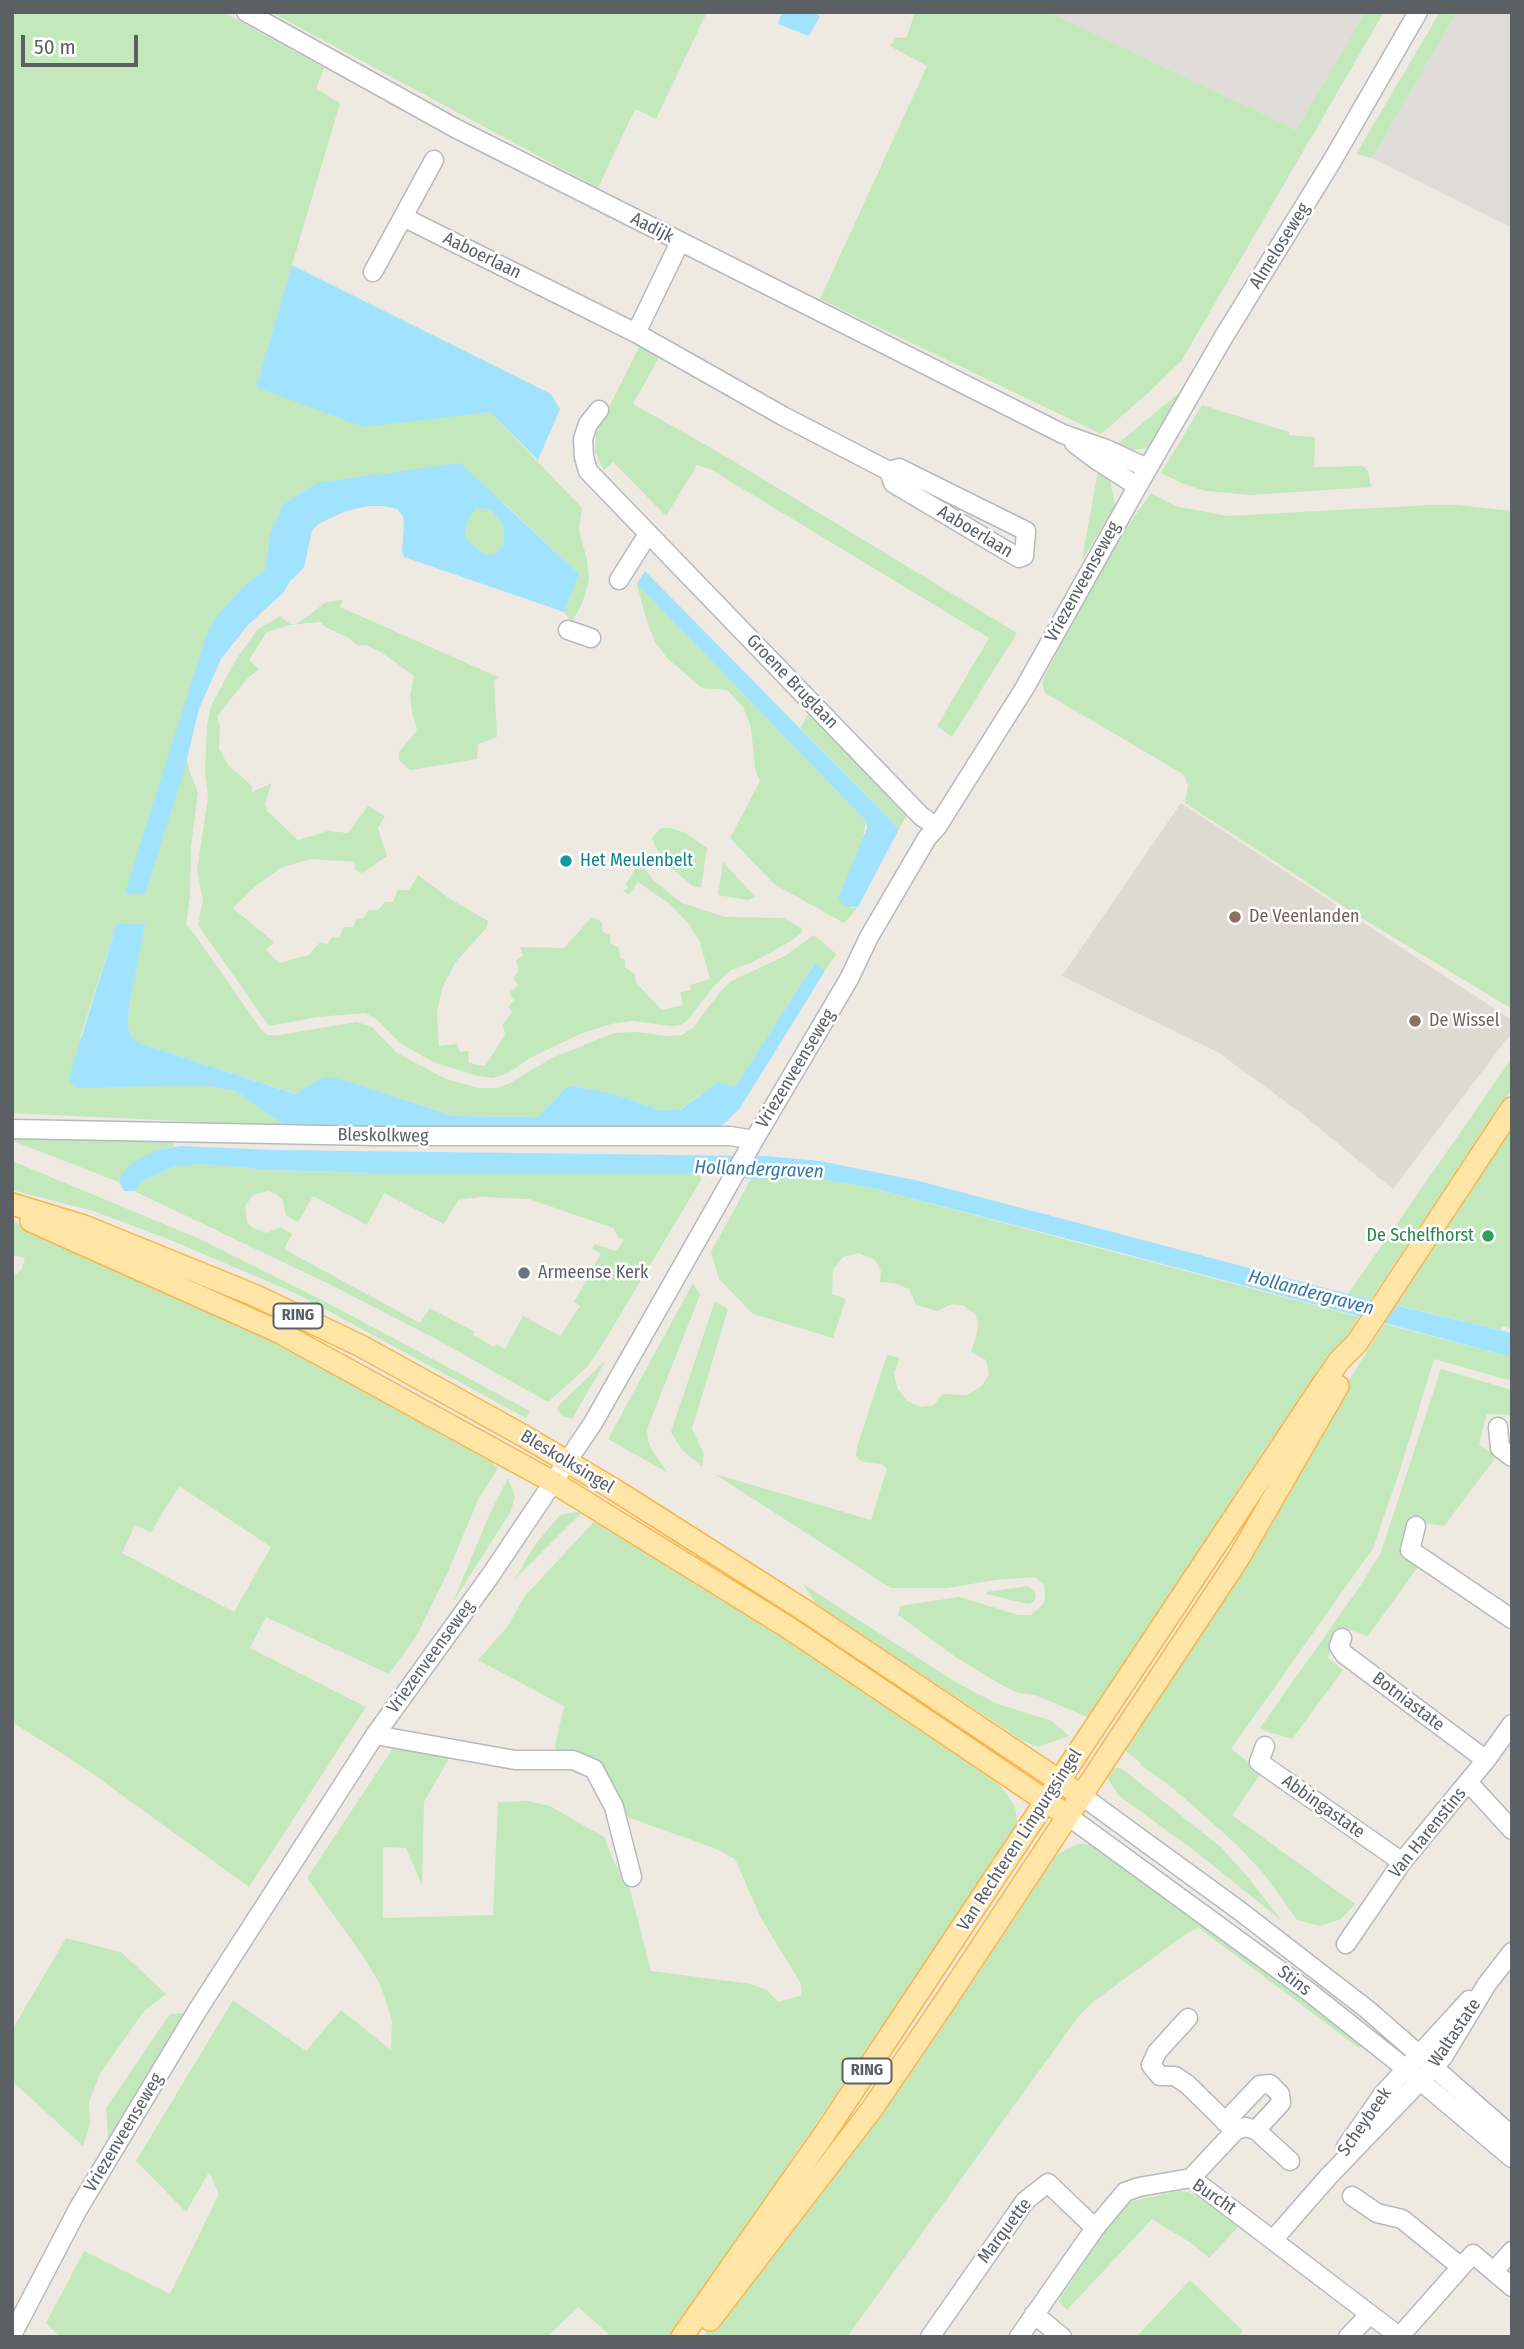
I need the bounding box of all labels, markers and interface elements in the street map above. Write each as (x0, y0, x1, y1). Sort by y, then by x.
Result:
scale bar (24, 21, 142, 65)
text: 50 m (34, 34, 76, 60)
street label: Almeloseweg (1245, 199, 1315, 293)
street label: Aadijk (627, 208, 677, 248)
street label: Aaboerlaan (439, 228, 525, 284)
street label: Aaboerlaan (933, 501, 1017, 563)
street label: Vriezenveenseweg (1041, 518, 1125, 646)
street label: Groene Bruglaan (742, 630, 842, 734)
place label: Het Meulenbelt (580, 850, 693, 872)
marker: Het Meulenbelt (558, 853, 574, 869)
place label: De Veenlanden (1249, 906, 1360, 928)
marker: De Veenlanden (1227, 909, 1243, 925)
street label: Vriezenveenseweg (752, 1006, 840, 1132)
place label: De Wissel (1429, 1010, 1499, 1032)
marker: De Wissel (1407, 1013, 1423, 1029)
street label: Bleskolkweg (337, 1124, 429, 1148)
water label: Hollandergraven (694, 1156, 824, 1184)
place label: De Schelfhorst (1367, 1225, 1474, 1247)
marker: De Schelfhorst (1480, 1228, 1496, 1244)
place label: Armeense Kerk (538, 1262, 649, 1284)
marker: Armeense Kerk (516, 1265, 532, 1281)
water label: Hollandergraven (1246, 1265, 1376, 1321)
road number: RING (274, 1304, 322, 1328)
street label: Bleskolksingel (516, 1426, 618, 1498)
street label: Vriezenveenseweg (383, 1596, 479, 1718)
street label: Botniastate (1368, 1668, 1448, 1736)
street label: Van Rechteren Limpurgsingel (953, 1745, 1087, 1935)
street label: Abbingastate (1277, 1771, 1369, 1843)
street label: Van Harenstins (1385, 1783, 1471, 1883)
street label: Stins (1273, 1961, 1315, 2001)
street label: Waltastate (1424, 1995, 1486, 2071)
road number: RING (842, 2058, 892, 2084)
street label: Vriezenveenseweg (80, 2070, 168, 2196)
street label: Scheybeek (1334, 2084, 1396, 2160)
street label: Burcht (1188, 2175, 1240, 2219)
street label: Marquette (974, 2194, 1036, 2268)

